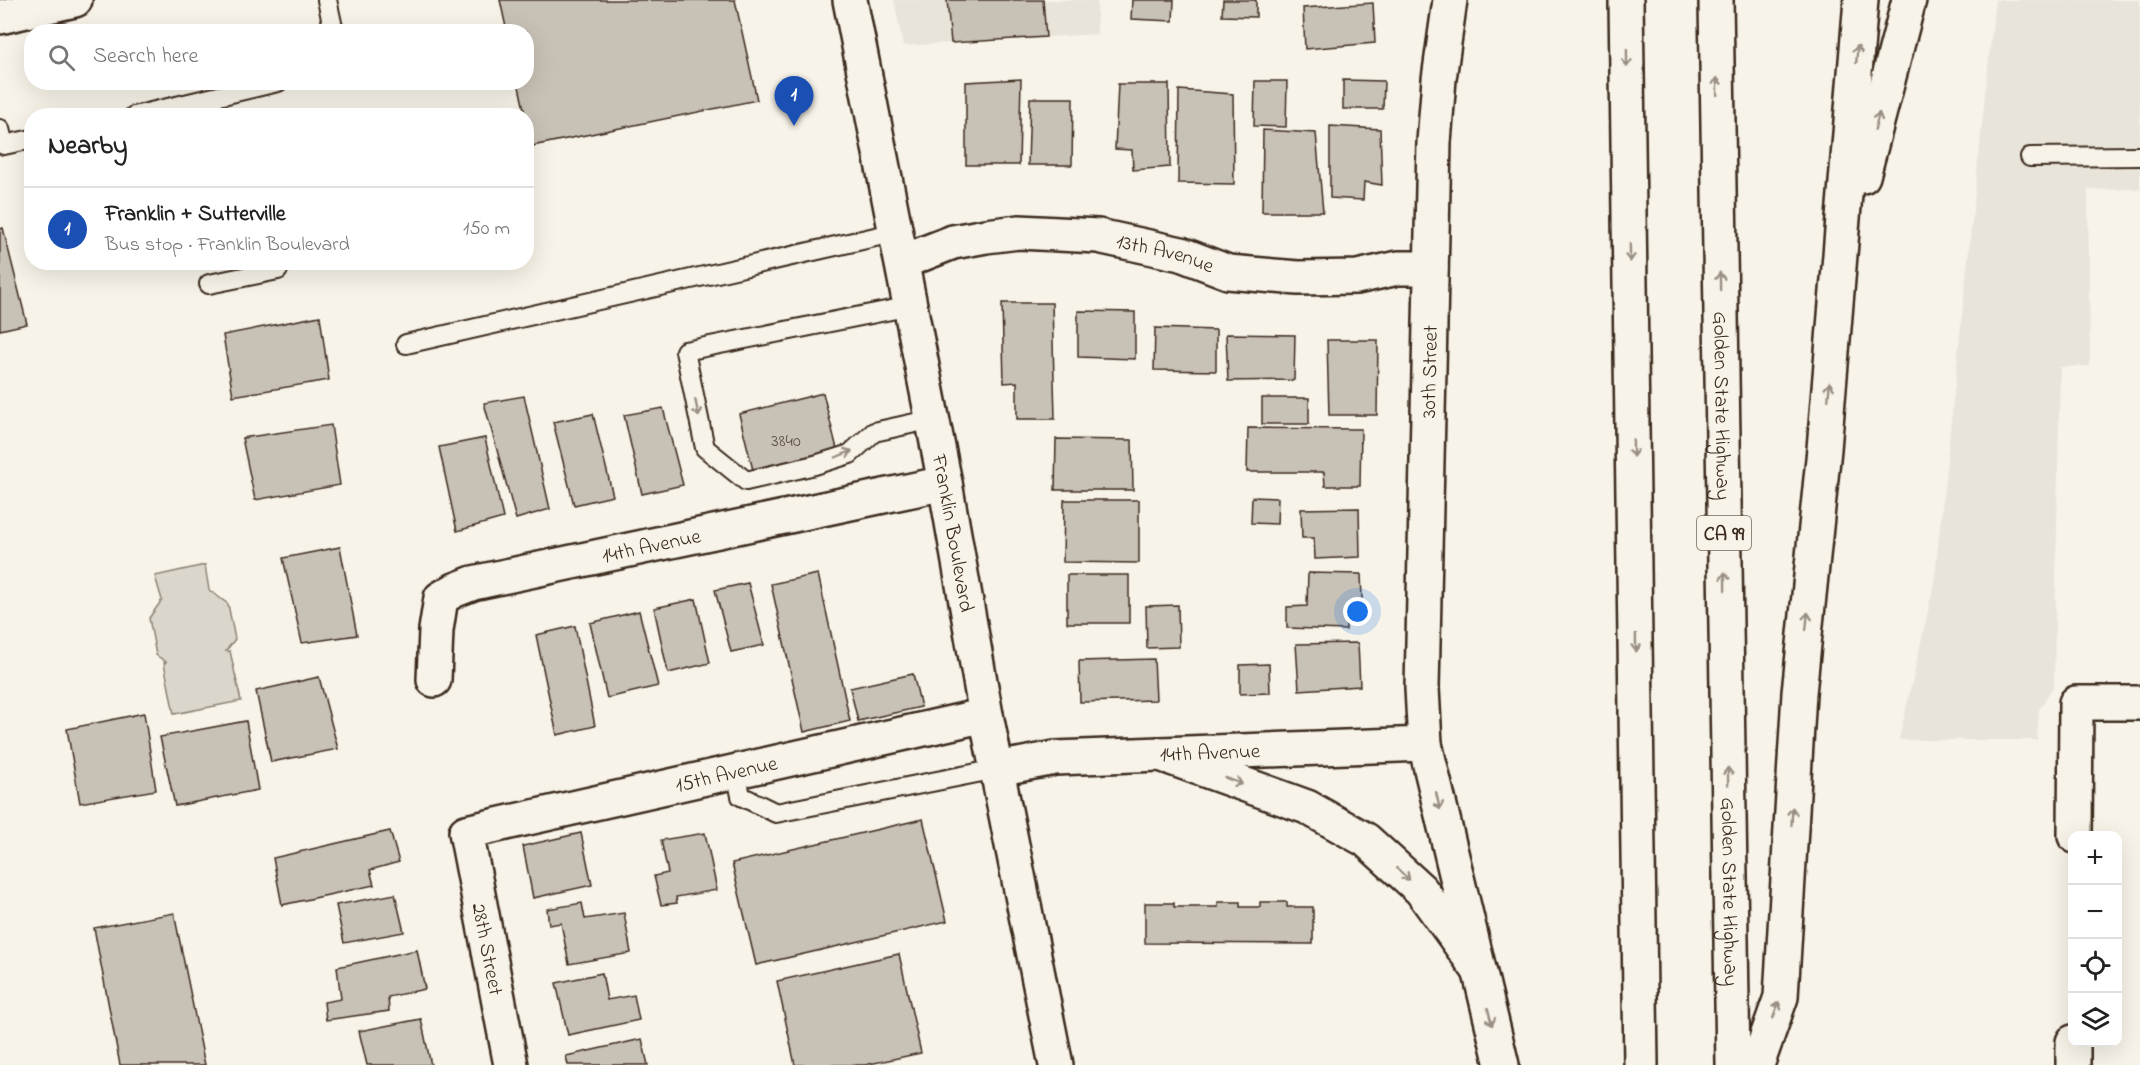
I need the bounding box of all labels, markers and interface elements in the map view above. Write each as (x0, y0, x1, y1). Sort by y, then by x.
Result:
search box (24, 24, 534, 90)
icon: search (45, 41, 78, 74)
text: Search here (93, 41, 198, 73)
one-way arrow (1852, 44, 1863, 64)
one-way arrow (1621, 48, 1633, 68)
pin: 1 (774, 76, 814, 126)
one-way arrow (1711, 76, 1723, 96)
one-way arrow (1872, 112, 1884, 131)
text: Nearby (48, 128, 127, 166)
text: Franklin + Sutterville (105, 199, 286, 231)
text: 1 (64, 215, 71, 244)
text: 150 m (463, 215, 510, 244)
street label: 13th Avenue (1113, 227, 1219, 282)
text: Bus stop · Franklin Boulevard (105, 231, 350, 260)
one-way arrow (1624, 243, 1636, 263)
one-way arrow (1714, 271, 1726, 291)
street label: Golden State Highway (1704, 311, 1737, 501)
street label: 30th Street (1415, 325, 1447, 418)
one-way arrow (1824, 381, 1835, 401)
one-way arrow (691, 399, 703, 418)
house number: 3840 (771, 429, 801, 455)
one-way arrow (1627, 438, 1639, 458)
one-way arrow (834, 448, 852, 459)
street label: Franklin Boulevard (922, 451, 981, 615)
road number: CA 99 (1697, 516, 1751, 550)
street label: 14th Avenue (599, 522, 704, 572)
one-way arrow (1719, 571, 1731, 591)
your location (1343, 597, 1372, 626)
one-way arrow (1801, 612, 1812, 632)
one-way arrow (1631, 633, 1642, 653)
street label: 14th Avenue (1159, 737, 1261, 771)
street label: 15th Avenue (673, 749, 781, 801)
one-way arrow (1722, 766, 1734, 786)
one-way arrow (1224, 776, 1243, 787)
one-way arrow (1433, 791, 1444, 810)
street label: Golden State Highway (1712, 797, 1745, 987)
one-way arrow (1786, 806, 1797, 826)
map controls (2068, 831, 2122, 1047)
button: + (2068, 831, 2122, 885)
one-way arrow (1395, 867, 1410, 881)
button: − (2068, 885, 2122, 939)
street label: 28th Street (462, 901, 510, 998)
button: locate (2068, 939, 2122, 993)
button: layers (2068, 993, 2122, 1047)
one-way arrow (1772, 1001, 1783, 1020)
one-way arrow (1485, 1007, 1497, 1026)

